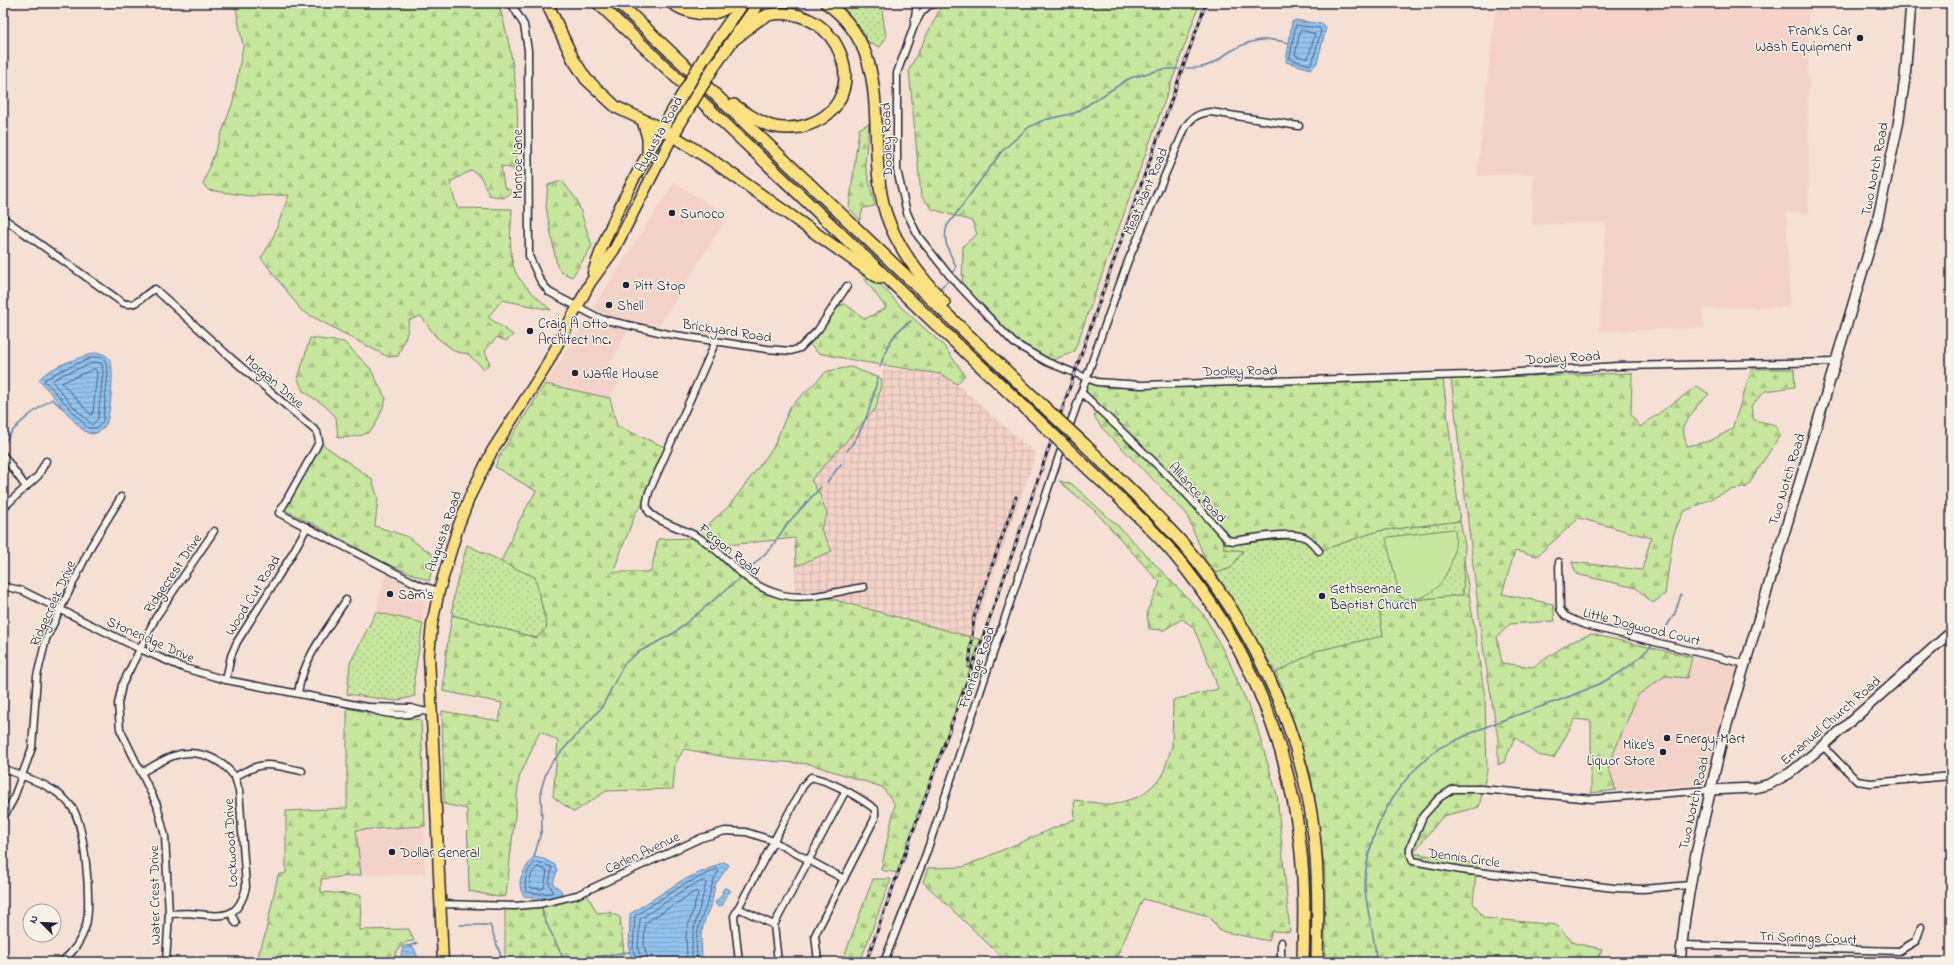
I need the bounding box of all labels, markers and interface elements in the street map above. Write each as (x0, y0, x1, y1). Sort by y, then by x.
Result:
place label: Frank's Car Wash Equipment (1755, 21, 1853, 58)
marker: Frank's Car Wash Equipment (1855, 33, 1865, 43)
street label: Augusta Road (630, 93, 690, 177)
street label: Dooley Road (876, 102, 900, 179)
street label: Two Notch Road (1856, 120, 1895, 218)
street label: Monroe Lane (508, 128, 529, 199)
street label: Meat Plant Road (1118, 144, 1174, 239)
place label: Sunoco (680, 204, 725, 225)
marker: Sunoco (667, 208, 677, 218)
place label: Pitt Stop (634, 276, 686, 297)
marker: Pitt Stop (621, 280, 631, 290)
place label: Shell (617, 296, 644, 317)
marker: Shell (604, 300, 614, 310)
place label: Craig A Otto Architect Inc. (538, 314, 611, 351)
street label: Brickyard Road (679, 314, 773, 350)
marker: Craig A Otto Architect Inc. (525, 326, 535, 336)
street label: Dooley Road (1524, 346, 1601, 372)
street label: Morgan Drive (239, 350, 309, 415)
street label: Dooley Road (1201, 360, 1278, 384)
place label: Waffle House (583, 364, 659, 385)
marker: Waffle House (570, 368, 580, 378)
street label: Two Notch Road (1763, 431, 1811, 528)
street label: Alliance Road (1163, 458, 1231, 528)
street label: Augusta Road (421, 488, 469, 575)
street label: Fergon Road (692, 518, 765, 583)
street label: Ridgecrest Drive (139, 529, 209, 618)
street label: Wood Cut Road (220, 552, 286, 640)
street label: Ridgecreek Drive (25, 556, 83, 651)
place label: Gethsemane Baptist Church (1329, 579, 1417, 616)
place label: Sam's (398, 585, 434, 606)
marker: Sam's (385, 589, 395, 599)
marker: Gethsemane Baptist Church (1317, 591, 1327, 601)
street label: Little Dogwood Court (1581, 603, 1703, 653)
street label: Stoneridge Drive (103, 612, 198, 670)
street label: Frontage Road (953, 624, 1002, 712)
street label: Emanuel Church Road (1776, 671, 1886, 771)
place label: Energy-Mart (1675, 729, 1746, 751)
marker: Energy-Mart (1662, 733, 1672, 743)
place label: Mike's Liquor Store (1587, 735, 1656, 772)
marker: Mike's Liquor Store (1658, 747, 1668, 757)
street label: Two Notch Road (1674, 754, 1715, 852)
street label: Lockwood Drive (219, 797, 244, 888)
street label: Carlen Avenue (602, 827, 684, 880)
place label: Dollar General (399, 843, 480, 864)
street label: Dennis Circle (1425, 843, 1502, 874)
street label: Water Crest Drive (144, 844, 167, 945)
marker: Dollar General (387, 847, 397, 857)
north arrow (22, 903, 62, 943)
text: N (25, 913, 43, 926)
street label: Tri Springs Court (1759, 926, 1857, 952)

